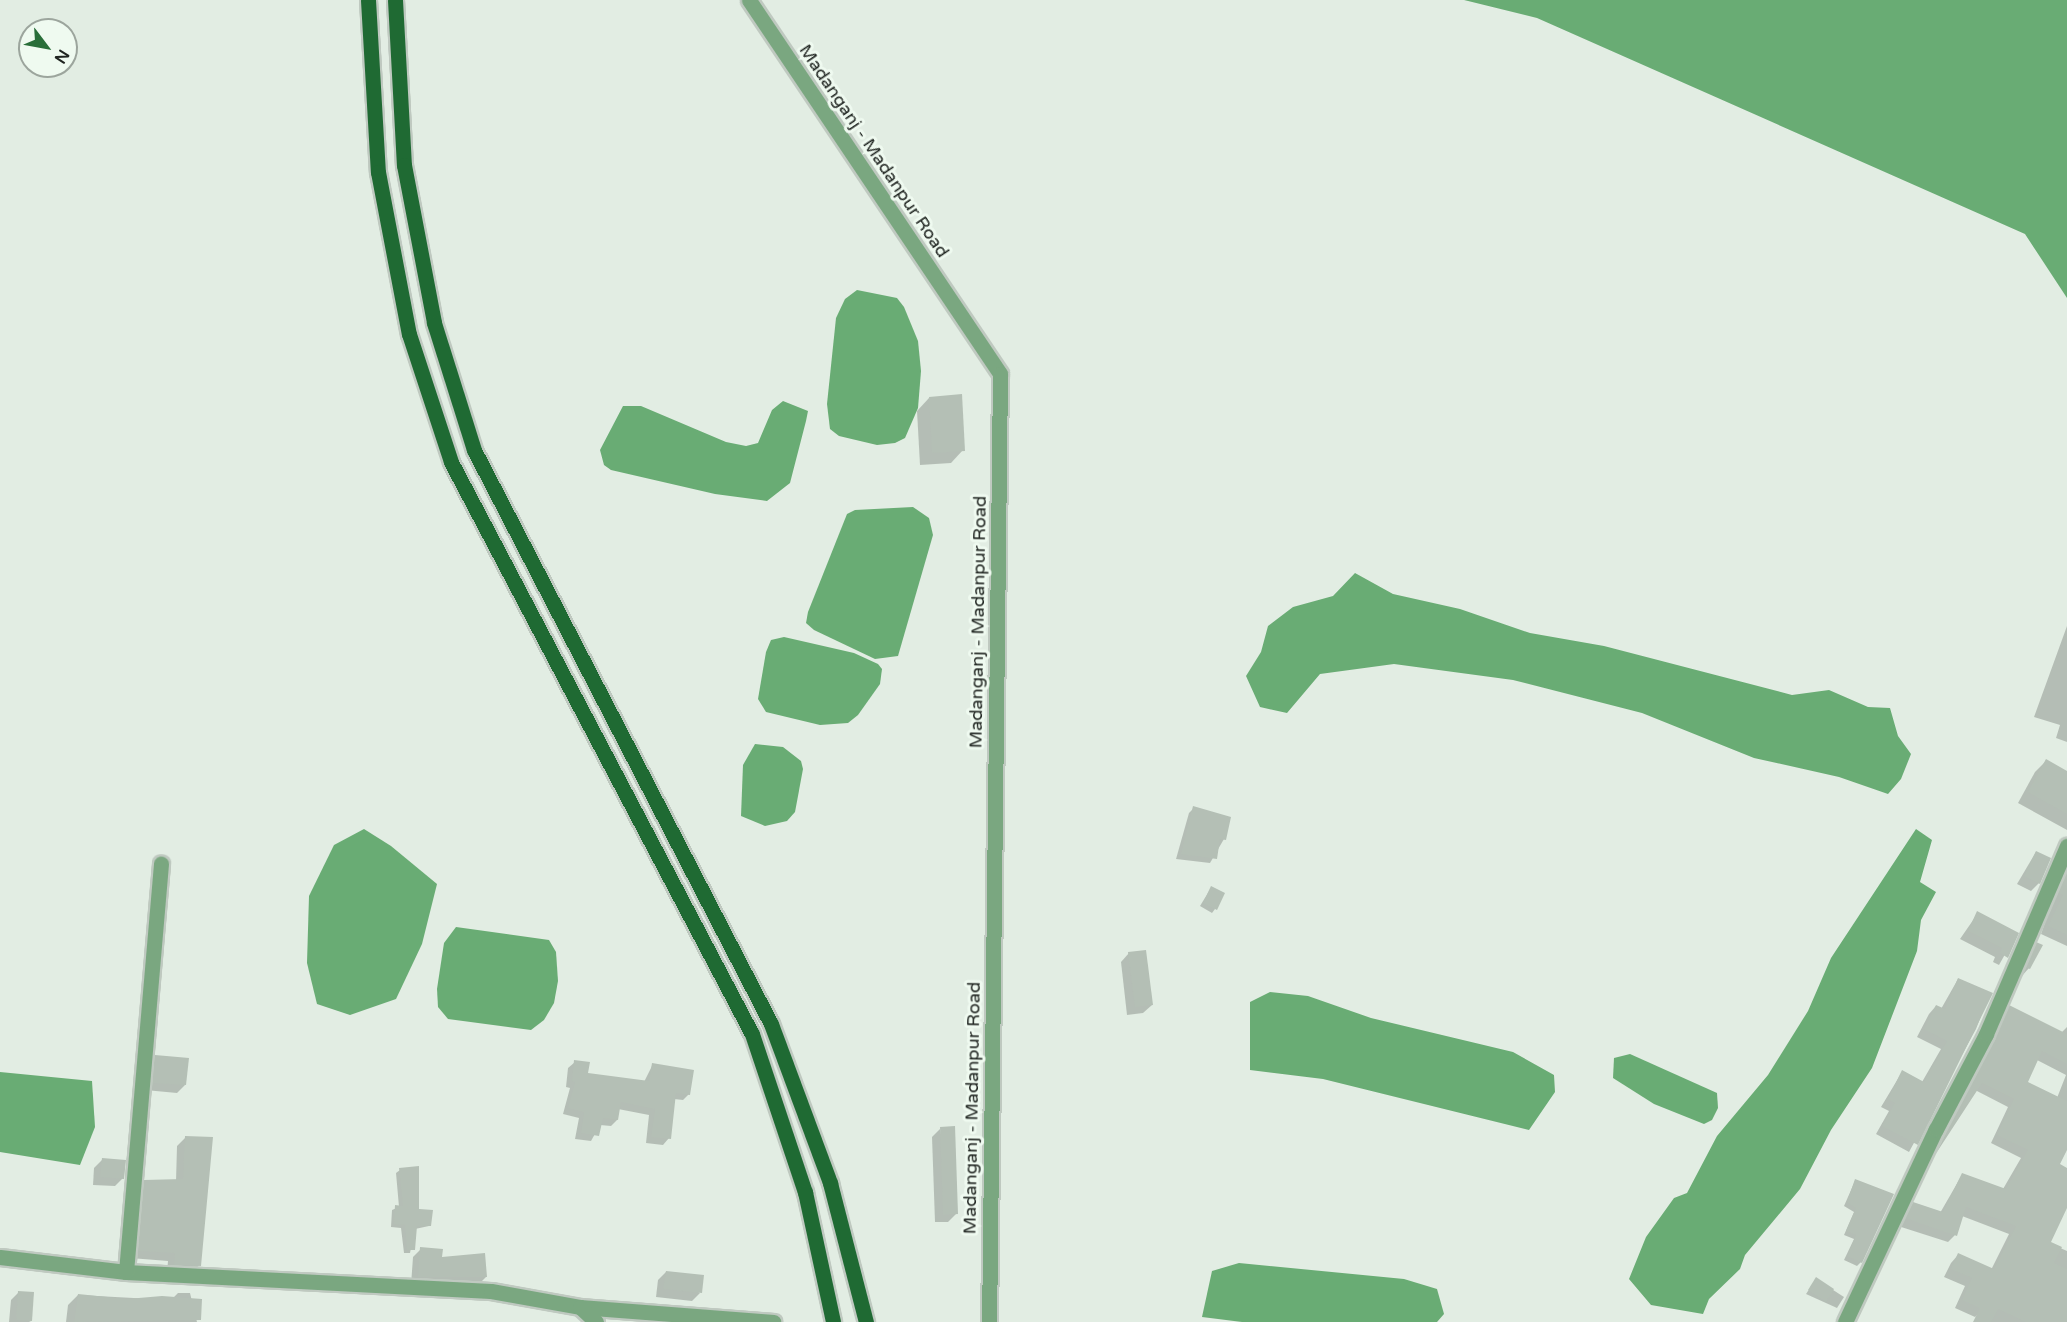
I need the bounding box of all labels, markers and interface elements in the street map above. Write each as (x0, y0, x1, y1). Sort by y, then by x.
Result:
north arrow (18, 18, 78, 78)
street label: Madanganj - Madanpur Road (794, 40, 954, 262)
text: N (50, 46, 73, 67)
street label: Madanganj - Madanpur Road (965, 495, 991, 749)
street label: Madanganj - Madanpur Road (959, 981, 985, 1235)

